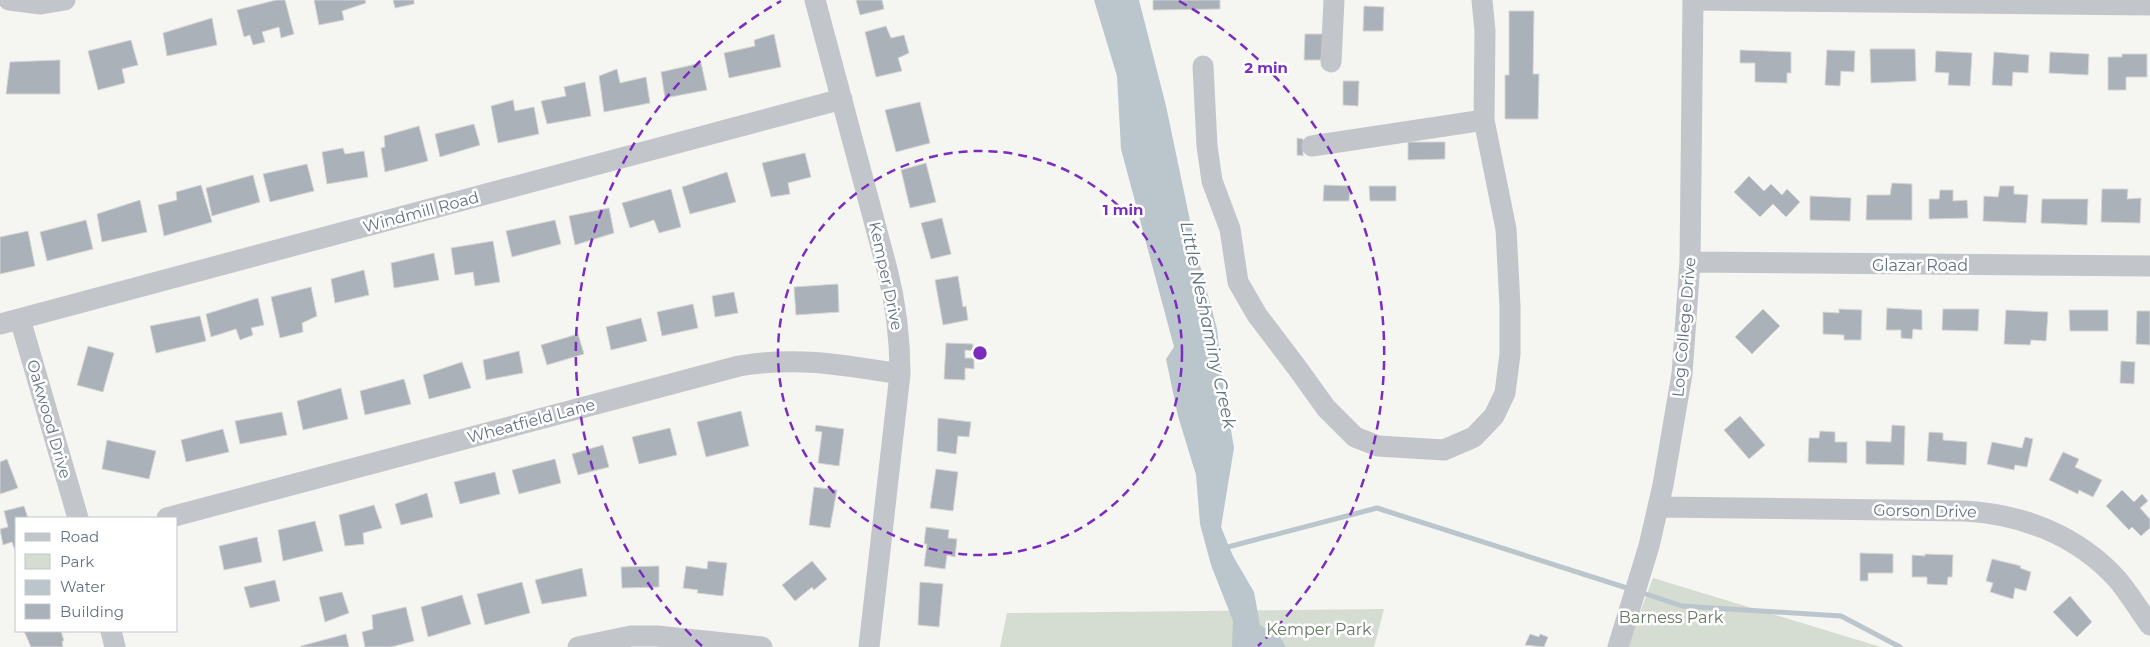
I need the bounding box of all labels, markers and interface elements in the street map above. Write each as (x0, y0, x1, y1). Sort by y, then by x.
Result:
text: 2 min (1244, 58, 1288, 77)
street label: Windmill Road (361, 187, 481, 237)
text: 1 min (1103, 200, 1143, 219)
water label: Little Neshaminy Creek (1175, 219, 1241, 432)
street label: Kemper Drive (865, 220, 907, 332)
street label: Log College Drive (1668, 256, 1700, 398)
street label: Glazar Road (1872, 256, 1968, 275)
centre of rings (971, 344, 989, 362)
street label: Oakwood Drive (23, 357, 75, 481)
street label: Wheatfield Lane (465, 395, 597, 447)
street label: Gorson Drive (1873, 501, 1977, 521)
legend (15, 517, 178, 632)
text: Road (60, 527, 99, 546)
text: Park (60, 552, 94, 571)
text: Water (60, 577, 106, 596)
text: Building (60, 602, 124, 621)
park label: Barness Park (1619, 608, 1724, 627)
park label: Kemper Park (1266, 620, 1372, 639)

